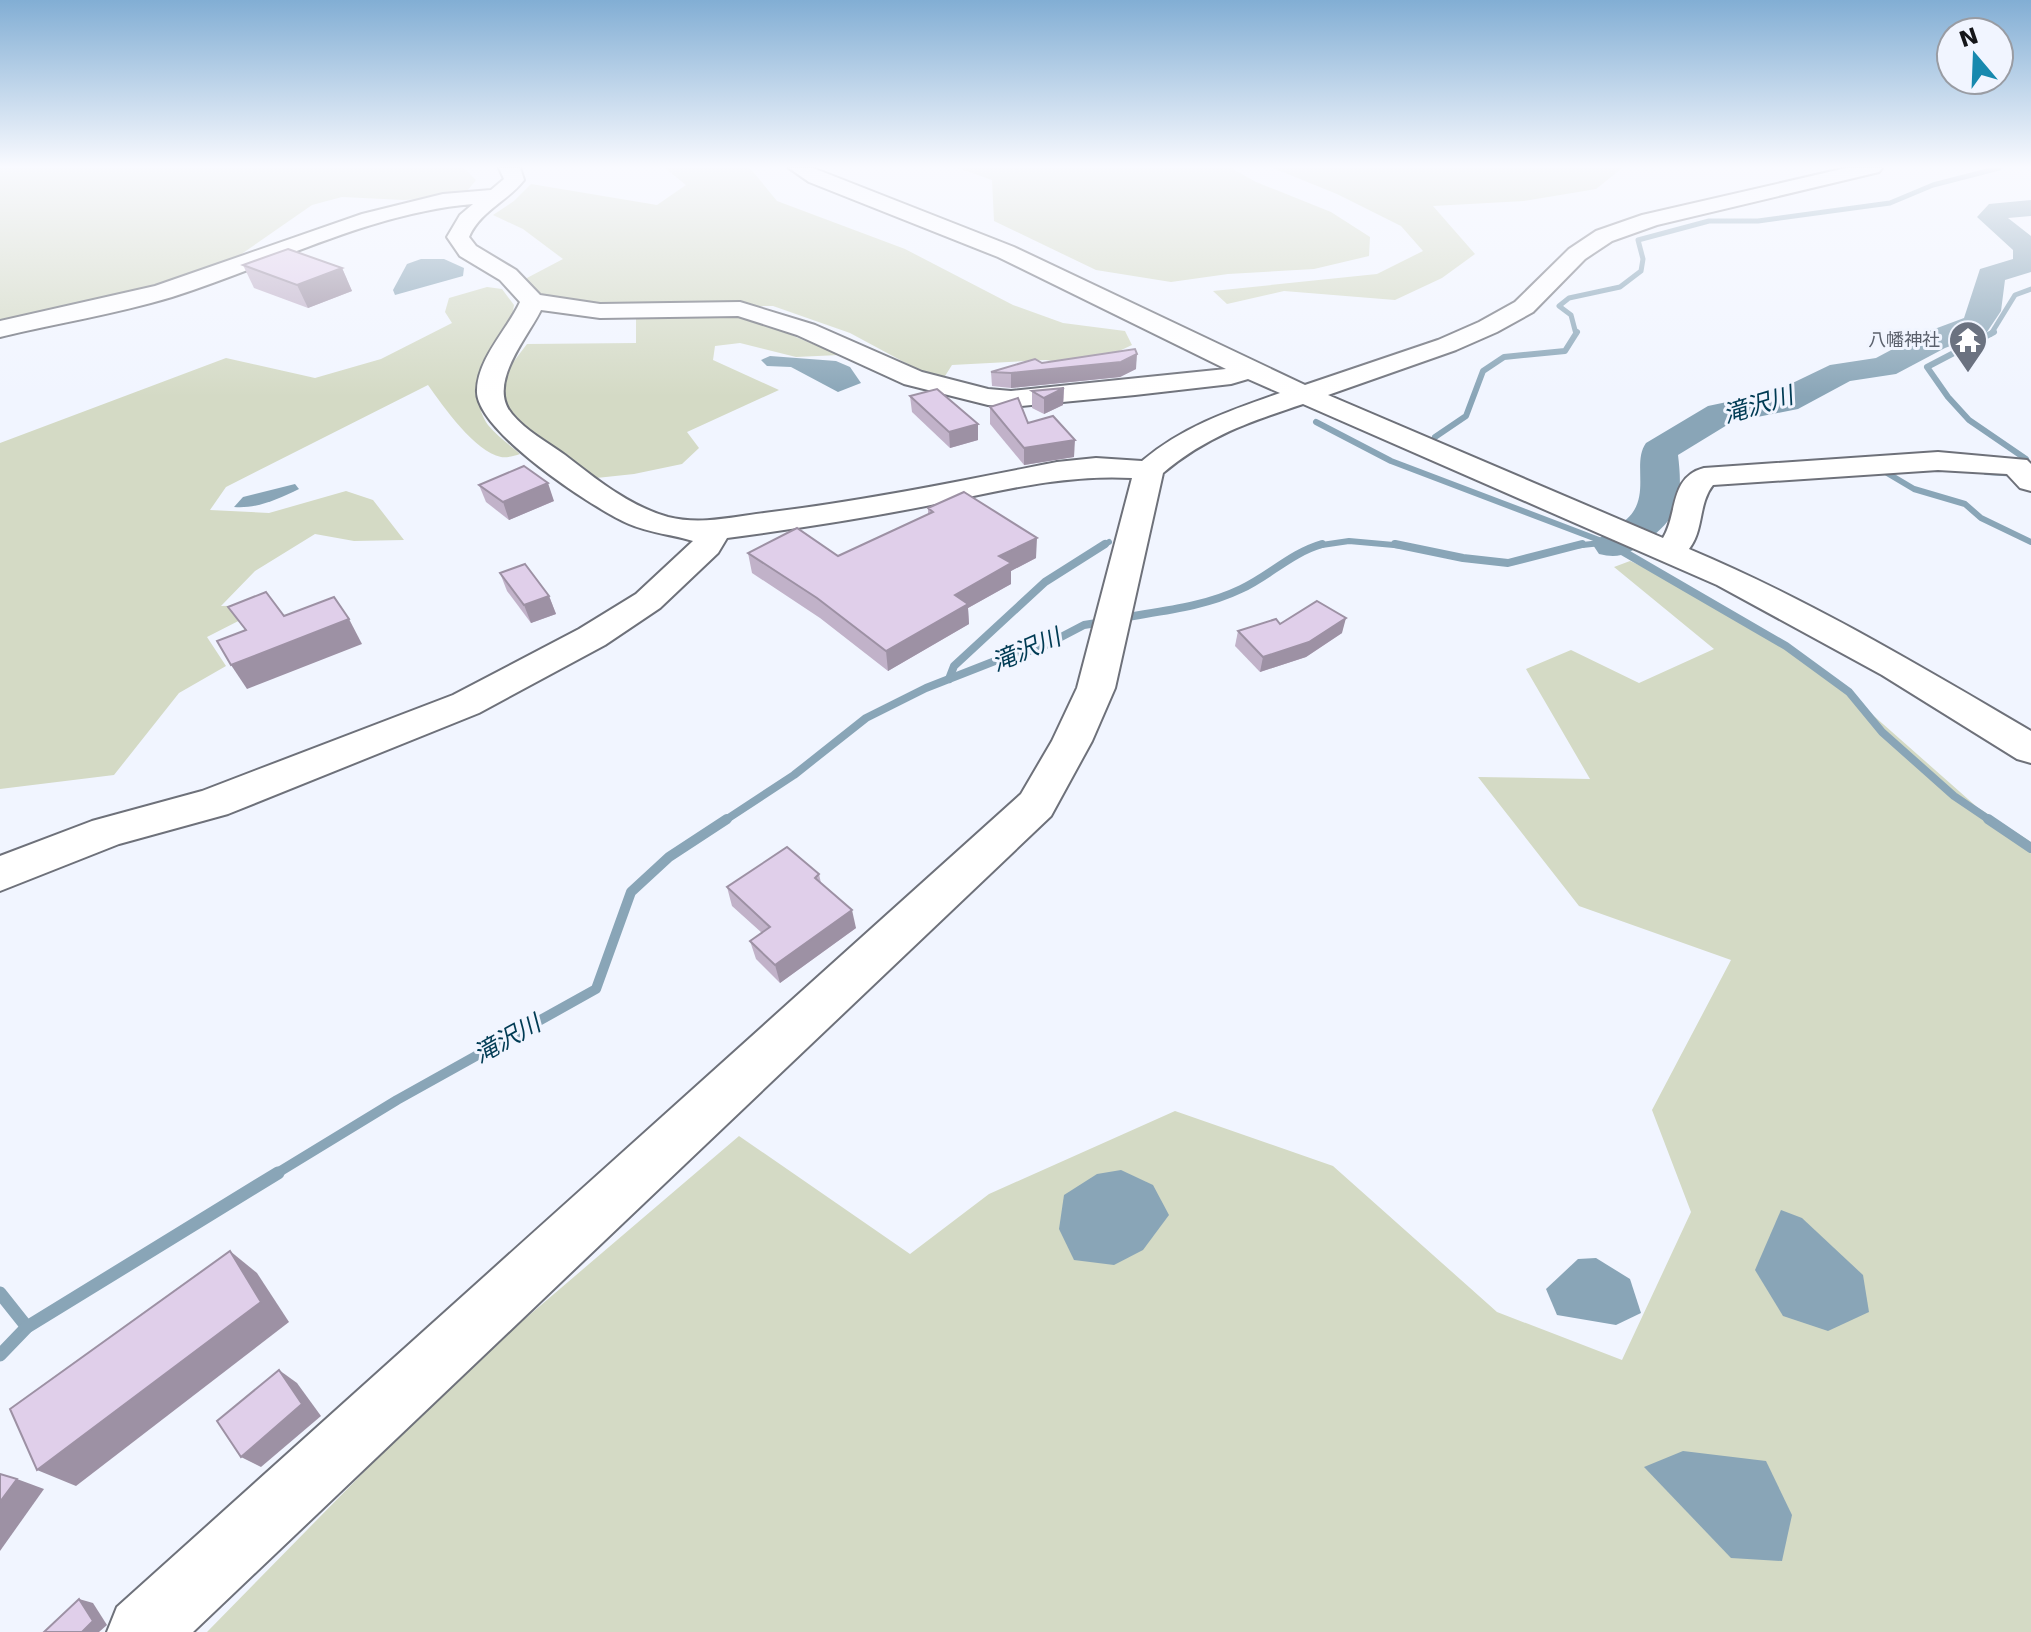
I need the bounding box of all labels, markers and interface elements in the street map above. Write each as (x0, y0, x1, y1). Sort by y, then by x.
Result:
north arrow (1935, 16, 2015, 96)
text: N (1956, 23, 1981, 52)
temple icon: 八幡神社 (1947, 319, 1989, 374)
place label: 八幡神社 (1868, 329, 1940, 350)
water label: 滝沢川 (1719, 380, 1799, 429)
water label: 滝沢川 (987, 622, 1067, 677)
water label: 滝沢川 (469, 1008, 548, 1069)

